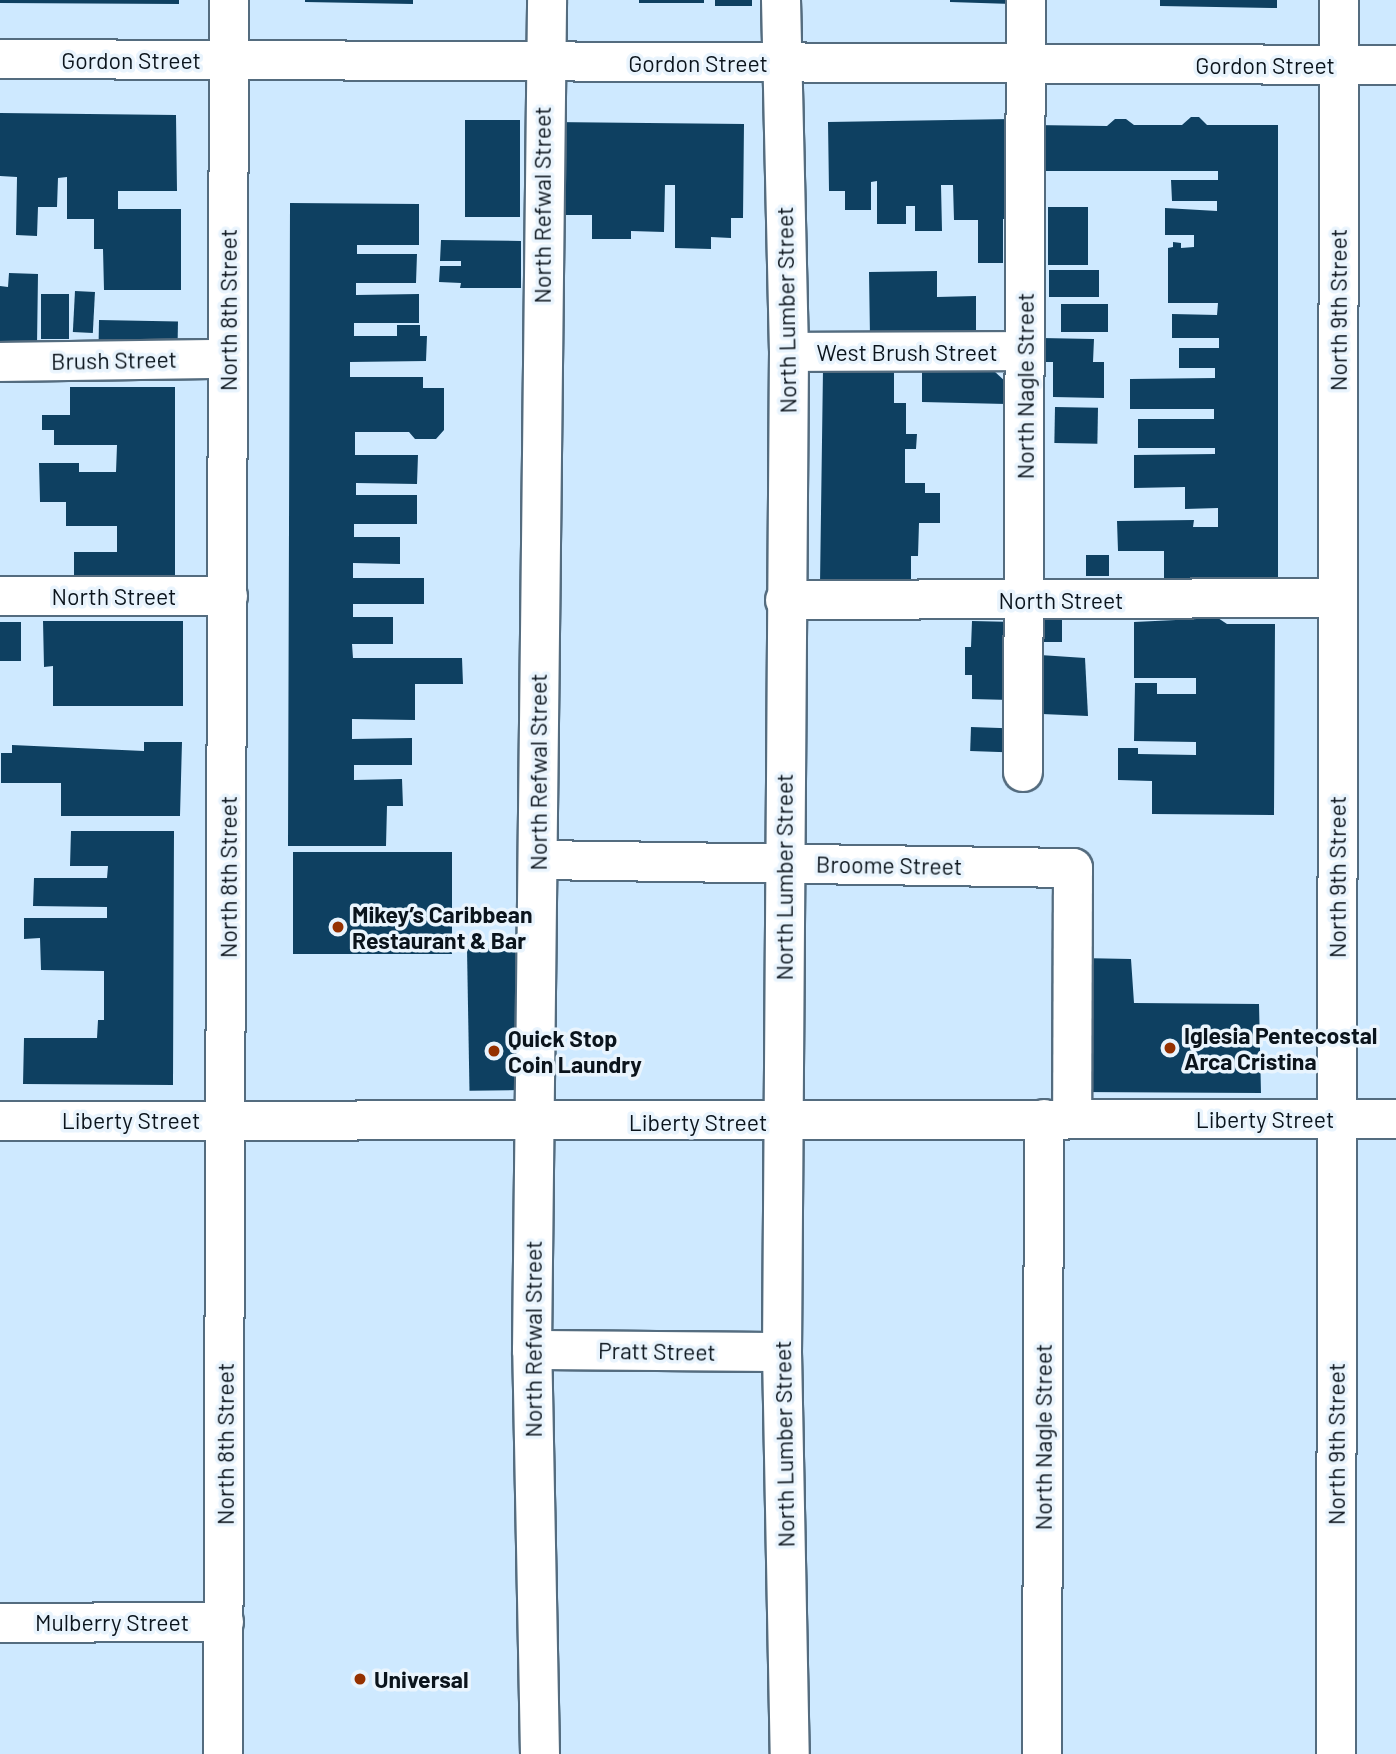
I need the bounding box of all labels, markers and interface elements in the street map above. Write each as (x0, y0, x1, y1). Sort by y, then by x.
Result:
street label: Gordon Street (61, 46, 201, 74)
street label: Gordon Street (628, 49, 768, 77)
street label: Gordon Street (1195, 51, 1335, 79)
street label: North Refwal Street (528, 106, 556, 304)
street label: North Lumber Street (770, 206, 802, 414)
street label: North 8th Street (214, 229, 242, 391)
street label: North 9th Street (1324, 229, 1352, 391)
street label: North Nagle Street (1011, 293, 1039, 479)
street label: West Brush Street (816, 338, 998, 366)
street label: Brush Street (51, 345, 177, 375)
street label: North Street (52, 582, 176, 610)
street label: North Street (999, 586, 1123, 614)
street label: North Refwal Street (524, 673, 552, 871)
street label: North Lumber Street (770, 774, 798, 980)
street label: North 8th Street (214, 796, 242, 958)
street label: North 9th Street (1323, 796, 1351, 958)
street label: Broome Street (816, 850, 962, 880)
place label: Mikey’s Caribbean Restaurant & Bar (352, 900, 533, 954)
marker: Mikey’s Caribbean Restaurant & Bar (330, 919, 346, 935)
place label: Iglesia Pentecostal Arca Cristina (1184, 1021, 1377, 1075)
place label: Quick Stop Coin Laundry (508, 1024, 642, 1078)
marker: Iglesia Pentecostal Arca Cristina (1162, 1040, 1178, 1056)
marker: Quick Stop Coin Laundry (486, 1043, 502, 1059)
street label: Liberty Street (1196, 1105, 1334, 1133)
street label: Liberty Street (62, 1106, 200, 1134)
street label: Liberty Street (629, 1108, 767, 1136)
street label: North Refwal Street (519, 1240, 547, 1438)
street label: Pratt Street (598, 1336, 716, 1366)
street label: North Lumber Street (768, 1340, 800, 1548)
street label: North Nagle Street (1029, 1344, 1057, 1530)
street label: North 8th Street (211, 1363, 239, 1525)
street label: North 9th Street (1322, 1363, 1350, 1525)
street label: Mulberry Street (35, 1608, 189, 1636)
place label: Universal (374, 1665, 469, 1693)
marker: Universal (352, 1671, 368, 1687)

